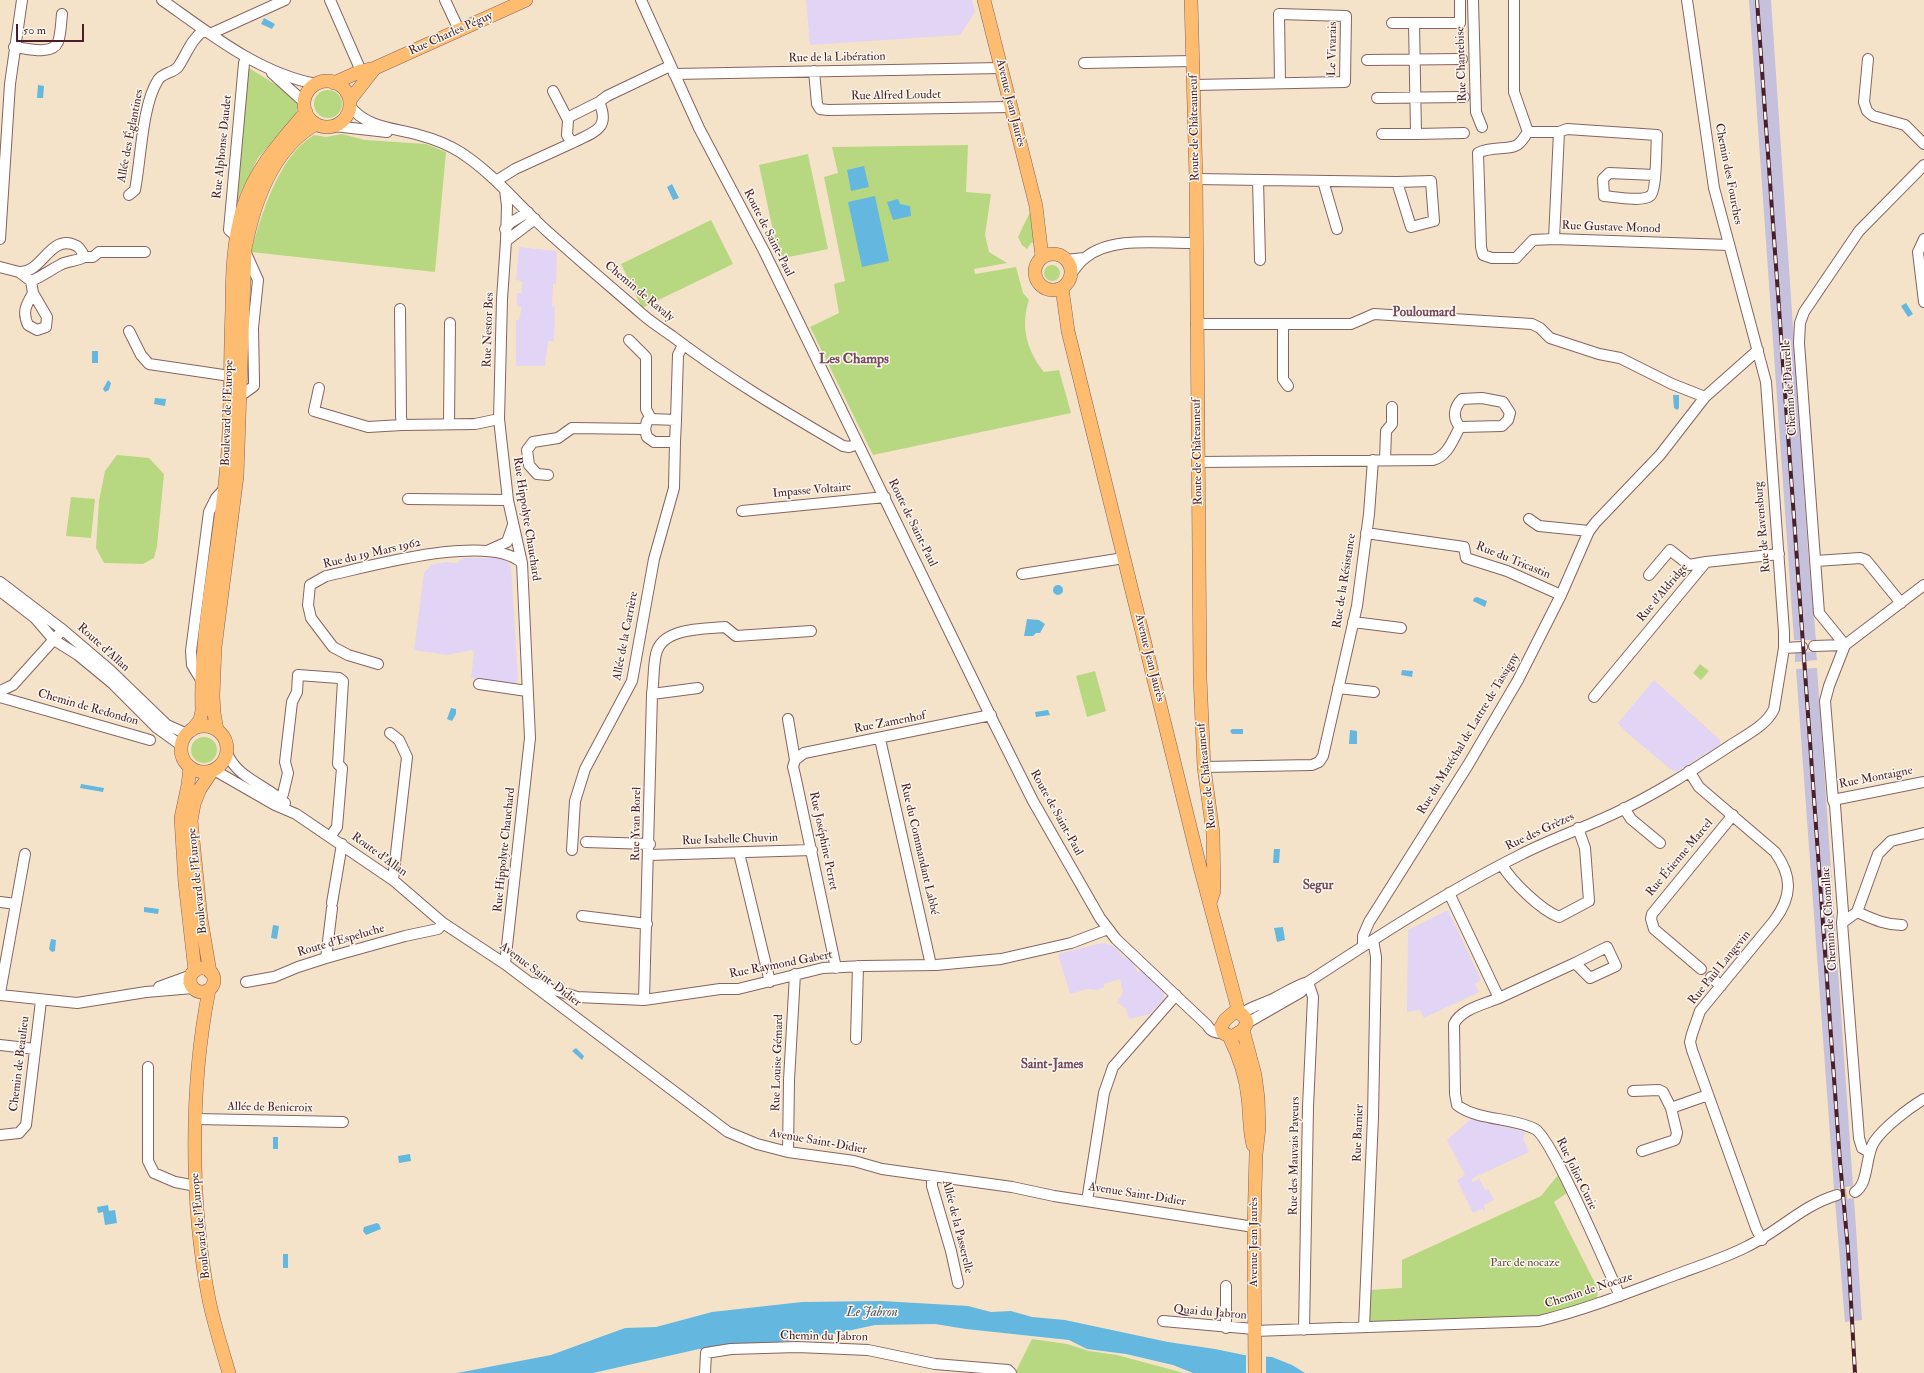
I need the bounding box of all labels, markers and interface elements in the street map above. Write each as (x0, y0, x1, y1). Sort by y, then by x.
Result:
street label: Rue Charles Péguy (407, 9, 495, 59)
scale bar (18, 16, 86, 42)
street label: Le Vivarais (1325, 22, 1341, 76)
text: 50 m (23, 23, 46, 38)
street label: Rue Chantebise (1453, 26, 1471, 102)
street label: Rue de la Libération (788, 50, 886, 66)
street label: Avenue Jean Jaurès (992, 58, 1028, 148)
street label: Route de Châteauneuf (1187, 75, 1203, 181)
street label: Allée des Églantines (115, 88, 147, 184)
street label: Rue Alfred Loudet (851, 88, 941, 104)
street label: Rue Alphonse Daudet (210, 94, 236, 200)
street label: Chemin des Fourches (1711, 122, 1745, 226)
street label: Route de Saint-Paul (740, 187, 796, 279)
street label: Rue Gustave Monod (1561, 219, 1661, 237)
street label: Chemin de Ravaly (601, 259, 677, 325)
street label: Rue Nestor Bes (480, 292, 498, 368)
district label: Pouloumard (1392, 305, 1456, 321)
street label: Chemin de Daurelle (1779, 339, 1801, 437)
district label: Les Champs (819, 352, 889, 368)
street label: Boulevard de l'Europe (219, 360, 237, 466)
street label: Route de Châteauneuf (1190, 399, 1206, 505)
street label: Rue Hippolyte Chauchard (509, 456, 543, 582)
street label: Route de Saint-Paul (884, 477, 940, 569)
street label: Impasse Voltaire (772, 480, 852, 502)
street label: Rue de Ravensburg (1752, 481, 1774, 573)
street label: Rue de la Résistance (1330, 532, 1360, 630)
street label: Rue du 19 Mars 1962 (322, 536, 422, 572)
street label: Rue du Tricastin (1474, 539, 1552, 583)
street label: Rue d'Aldridge (1634, 561, 1692, 625)
street label: Allée de la Carrière (610, 590, 642, 682)
street label: Avenue Jean Jaurès (1131, 613, 1167, 703)
street label: Route d'Allan (74, 621, 132, 675)
street label: Rue du Maréchal de Lattre de Tassigny (1415, 651, 1523, 817)
street label: Chemin de Redondon (36, 687, 140, 729)
street label: Rue Zamenhof (853, 709, 927, 737)
street label: Route de Châteauneuf (1194, 722, 1220, 830)
street label: Rue Montaigne (1838, 764, 1914, 792)
street label: Route de Saint-Paul (1026, 767, 1086, 859)
street label: Rue du Commandant Labbé (897, 782, 941, 916)
street label: Rue Hippolyte Chauchard (491, 787, 519, 913)
street label: Rue Yvan Borel (629, 787, 645, 861)
street label: Rue Joséphine Perret (806, 790, 840, 892)
street label: Rue des Grèzes (1503, 810, 1577, 854)
street label: Rue Étienne Marcel (1643, 816, 1717, 900)
street label: Boulevard de l'Europe (185, 827, 211, 935)
street label: Route d'Allan (348, 830, 410, 880)
street label: Rue Isabelle Chuvin (682, 831, 778, 849)
street label: Chemin de Chomillac (1819, 867, 1841, 971)
district label: Segur (1303, 878, 1333, 894)
street label: Route d'Espeluche (296, 922, 386, 960)
street label: Rue Paul Langevin (1686, 928, 1754, 1008)
street label: Avenue Saint-Didier (496, 940, 584, 1010)
street label: Rue Raymond Gabert (728, 948, 834, 982)
street label: Rue Louise Gémard (769, 1014, 787, 1112)
street label: Chemin de Beaulieu (7, 1015, 33, 1113)
district label: Saint-James (1021, 1057, 1083, 1073)
street label: Rue des Mauvais Payeurs (1287, 1096, 1303, 1216)
street label: Allée de Benicroix (227, 1100, 313, 1116)
street label: Rue Barnier (1351, 1104, 1367, 1162)
street label: Avenue Saint-Didier (768, 1126, 868, 1158)
street label: Rue Joliot Curie (1552, 1136, 1600, 1212)
street label: Boulevard de l'Europe (188, 1172, 214, 1280)
street label: Allée de la Passerelle (938, 1179, 976, 1275)
street label: Avenue Saint-Didier (1087, 1180, 1187, 1210)
street label: Avenue Jean Jaurès (1247, 1197, 1261, 1287)
park label: Parc de nocaze (1490, 1256, 1560, 1270)
street label: Chemin de Nocaze (1543, 1270, 1635, 1312)
street label: Quai du Jabron (1173, 1303, 1247, 1323)
water label: Le Jabron (846, 1305, 898, 1321)
street label: Chemin du Jabron (780, 1329, 868, 1345)

